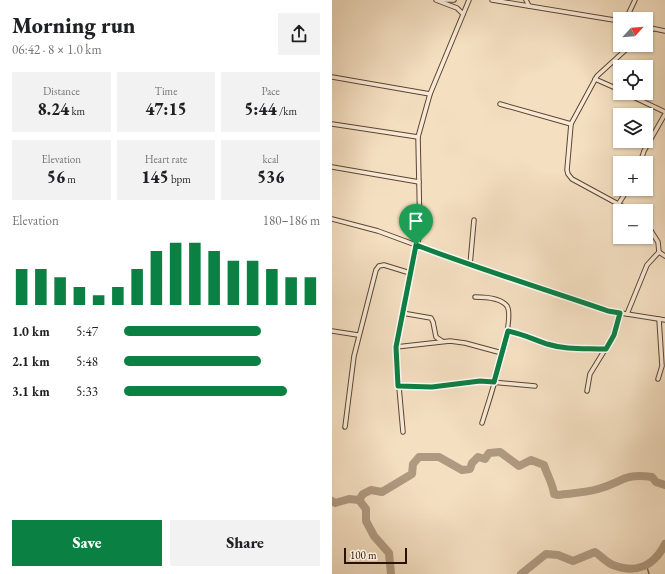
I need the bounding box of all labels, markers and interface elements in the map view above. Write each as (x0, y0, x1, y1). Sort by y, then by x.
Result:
text: Morning run (12, 11, 136, 40)
north arrow (613, 12, 653, 52)
map controls (613, 12, 653, 244)
button: share (278, 13, 320, 55)
text: 06:42 · 8 × 1.0 km (12, 41, 102, 58)
button: locate (613, 60, 653, 100)
text: Distance (43, 84, 80, 98)
text: Time (155, 84, 177, 98)
text: Pace (261, 84, 280, 98)
text: 8.24 (37, 98, 69, 120)
text: 47:15 (145, 98, 187, 120)
text: 5:44 (244, 98, 277, 120)
text: km (69, 104, 85, 118)
text: /km (277, 104, 297, 118)
button: layers (613, 108, 653, 148)
text: Elevation (42, 152, 81, 166)
text: Heart rate (145, 152, 187, 166)
text: kcal (262, 152, 279, 166)
button: + (613, 156, 653, 196)
text: 56 (47, 166, 65, 188)
text: 145 (141, 166, 169, 188)
text: 536 (257, 166, 284, 188)
text: m (65, 172, 76, 186)
text: bpm (169, 172, 191, 186)
pin (399, 204, 433, 245)
button: − (613, 204, 653, 244)
icon: arrive (405, 210, 427, 232)
text: Elevation (12, 212, 59, 229)
text: 180–186 m (263, 212, 320, 229)
text: 1.0 km (12, 323, 50, 340)
text: 5:47 (76, 323, 98, 340)
text: 2.1 km (12, 353, 50, 370)
text: 5:48 (76, 353, 98, 370)
text: 3.1 km (12, 383, 50, 400)
text: 5:33 (76, 383, 98, 400)
button: Save (12, 520, 162, 566)
button: Share (170, 520, 320, 566)
scale bar (344, 546, 407, 565)
text: 100 m (350, 548, 377, 562)

